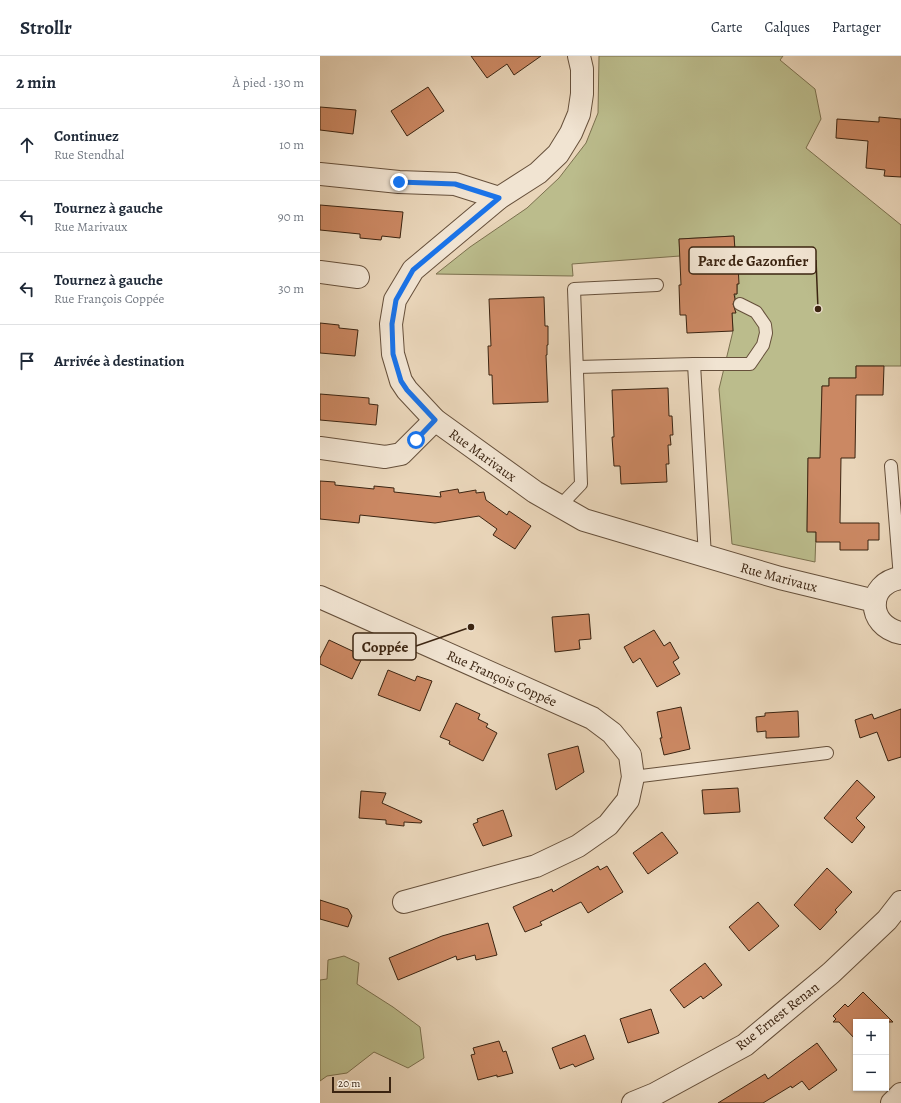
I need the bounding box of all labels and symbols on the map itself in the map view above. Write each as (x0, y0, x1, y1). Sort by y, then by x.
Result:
route end (390, 173, 408, 191)
callout: Parc de Gazonfier (689, 247, 816, 274)
text: Parc de Gazonfier (698, 251, 808, 271)
street label: Rue Marivaux (445, 424, 521, 487)
route start (407, 431, 425, 449)
street label: Rue Marivaux (738, 558, 820, 597)
callout: Coppée (353, 633, 416, 660)
text: Coppée (362, 637, 408, 657)
street label: Rue François Coppée (444, 646, 560, 711)
street label: Rue Ernest Renan (732, 978, 823, 1055)
scale bar (332, 1075, 391, 1094)

